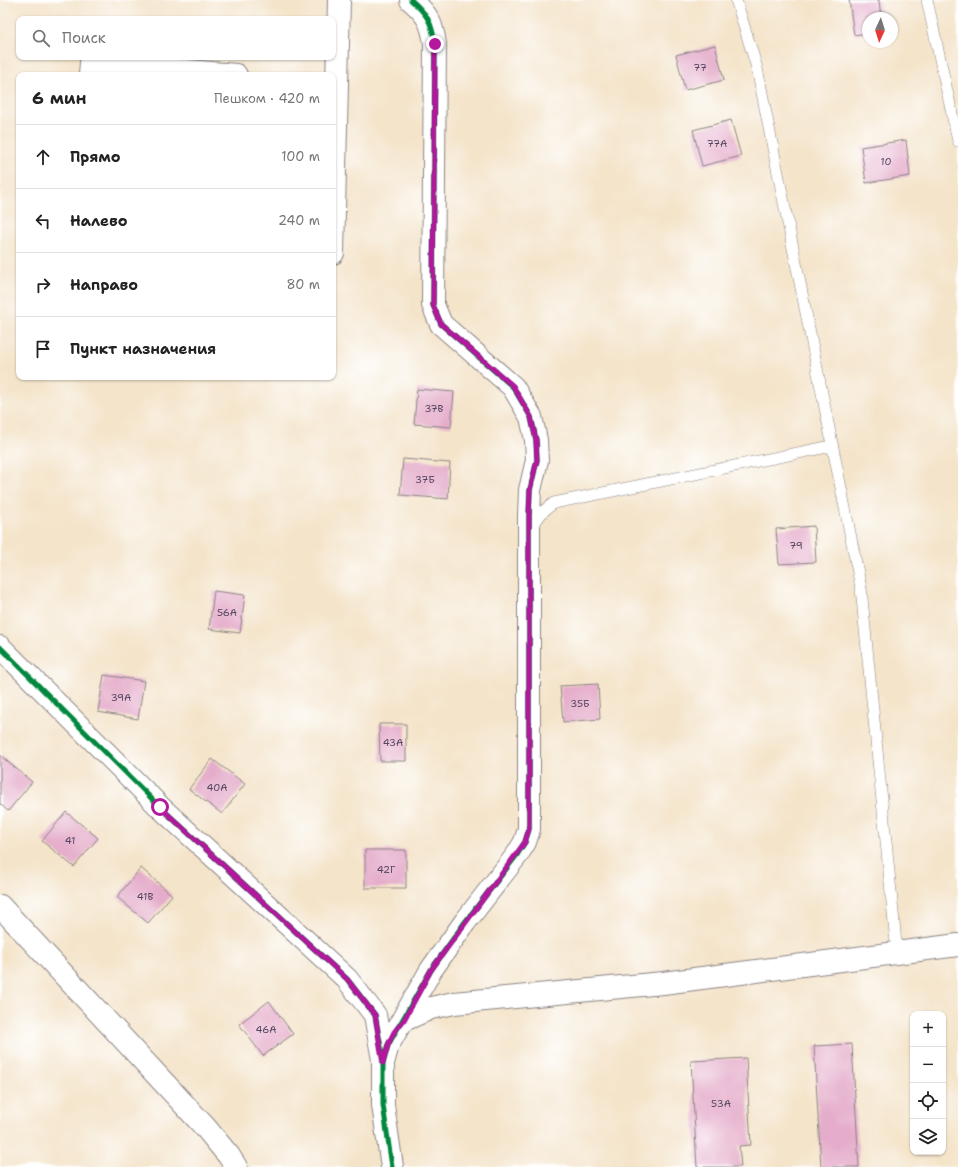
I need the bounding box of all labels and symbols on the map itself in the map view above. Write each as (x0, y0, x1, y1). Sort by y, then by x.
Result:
north arrow (862, 12, 898, 48)
route end (426, 35, 444, 53)
house number: 77 (693, 61, 707, 74)
house number: 77А (707, 137, 727, 150)
house number: 10 (881, 155, 891, 168)
house number: 37В (424, 402, 444, 415)
house number: 37Б (415, 473, 435, 486)
house number: 79 (789, 539, 803, 552)
house number: 56А (217, 606, 237, 619)
house number: 39А (111, 691, 131, 704)
house number: 35Б (570, 697, 590, 710)
house number: 43А (383, 736, 403, 749)
house number: 40А (206, 781, 228, 794)
route start (151, 798, 169, 816)
house number: 41 (65, 834, 75, 847)
house number: 42Г (377, 863, 396, 876)
house number: 41В (137, 890, 153, 903)
house number: 46А (255, 1023, 277, 1036)
house number: 53А (711, 1097, 731, 1110)

